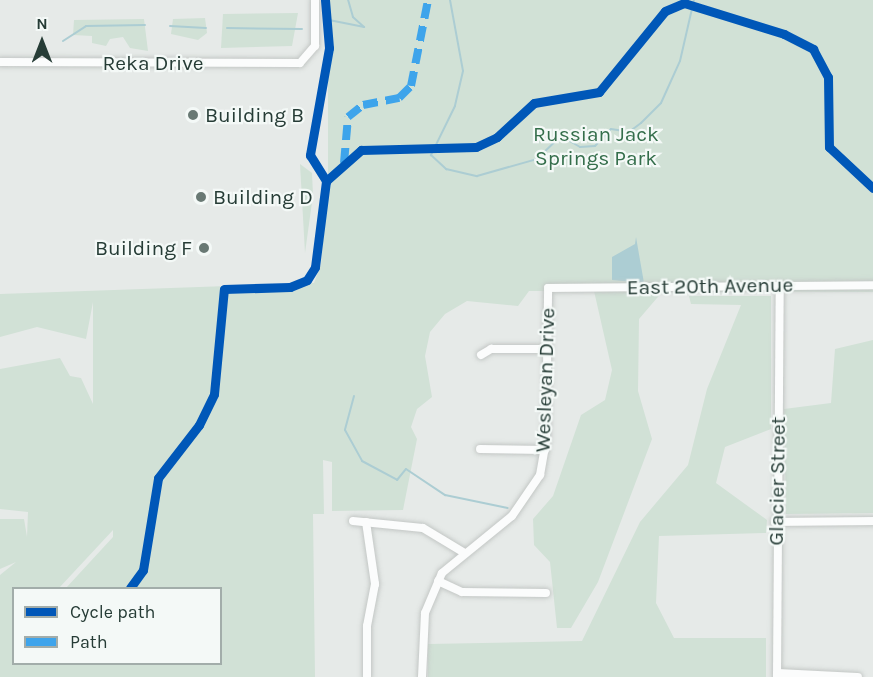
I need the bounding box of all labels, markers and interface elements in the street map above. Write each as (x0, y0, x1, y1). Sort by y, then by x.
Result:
north arrow (12, 12, 72, 72)
text: N (36, 14, 48, 33)
street label: Reka Drive (102, 50, 204, 76)
place label: Building B (205, 102, 304, 128)
marker: Building B (186, 108, 200, 122)
park label: Russian Jack Springs Park (533, 121, 659, 171)
place label: Building D (213, 184, 313, 210)
marker: Building D (194, 190, 208, 204)
place label: Building F (95, 235, 192, 261)
marker: Building F (197, 241, 211, 255)
street label: East 20th Avenue (627, 272, 793, 300)
street label: Wesleyan Drive (530, 307, 560, 453)
street label: Glacier Street (763, 416, 791, 546)
legend (12, 587, 222, 665)
text: Cycle path (70, 601, 155, 623)
text: Path (70, 631, 108, 653)

